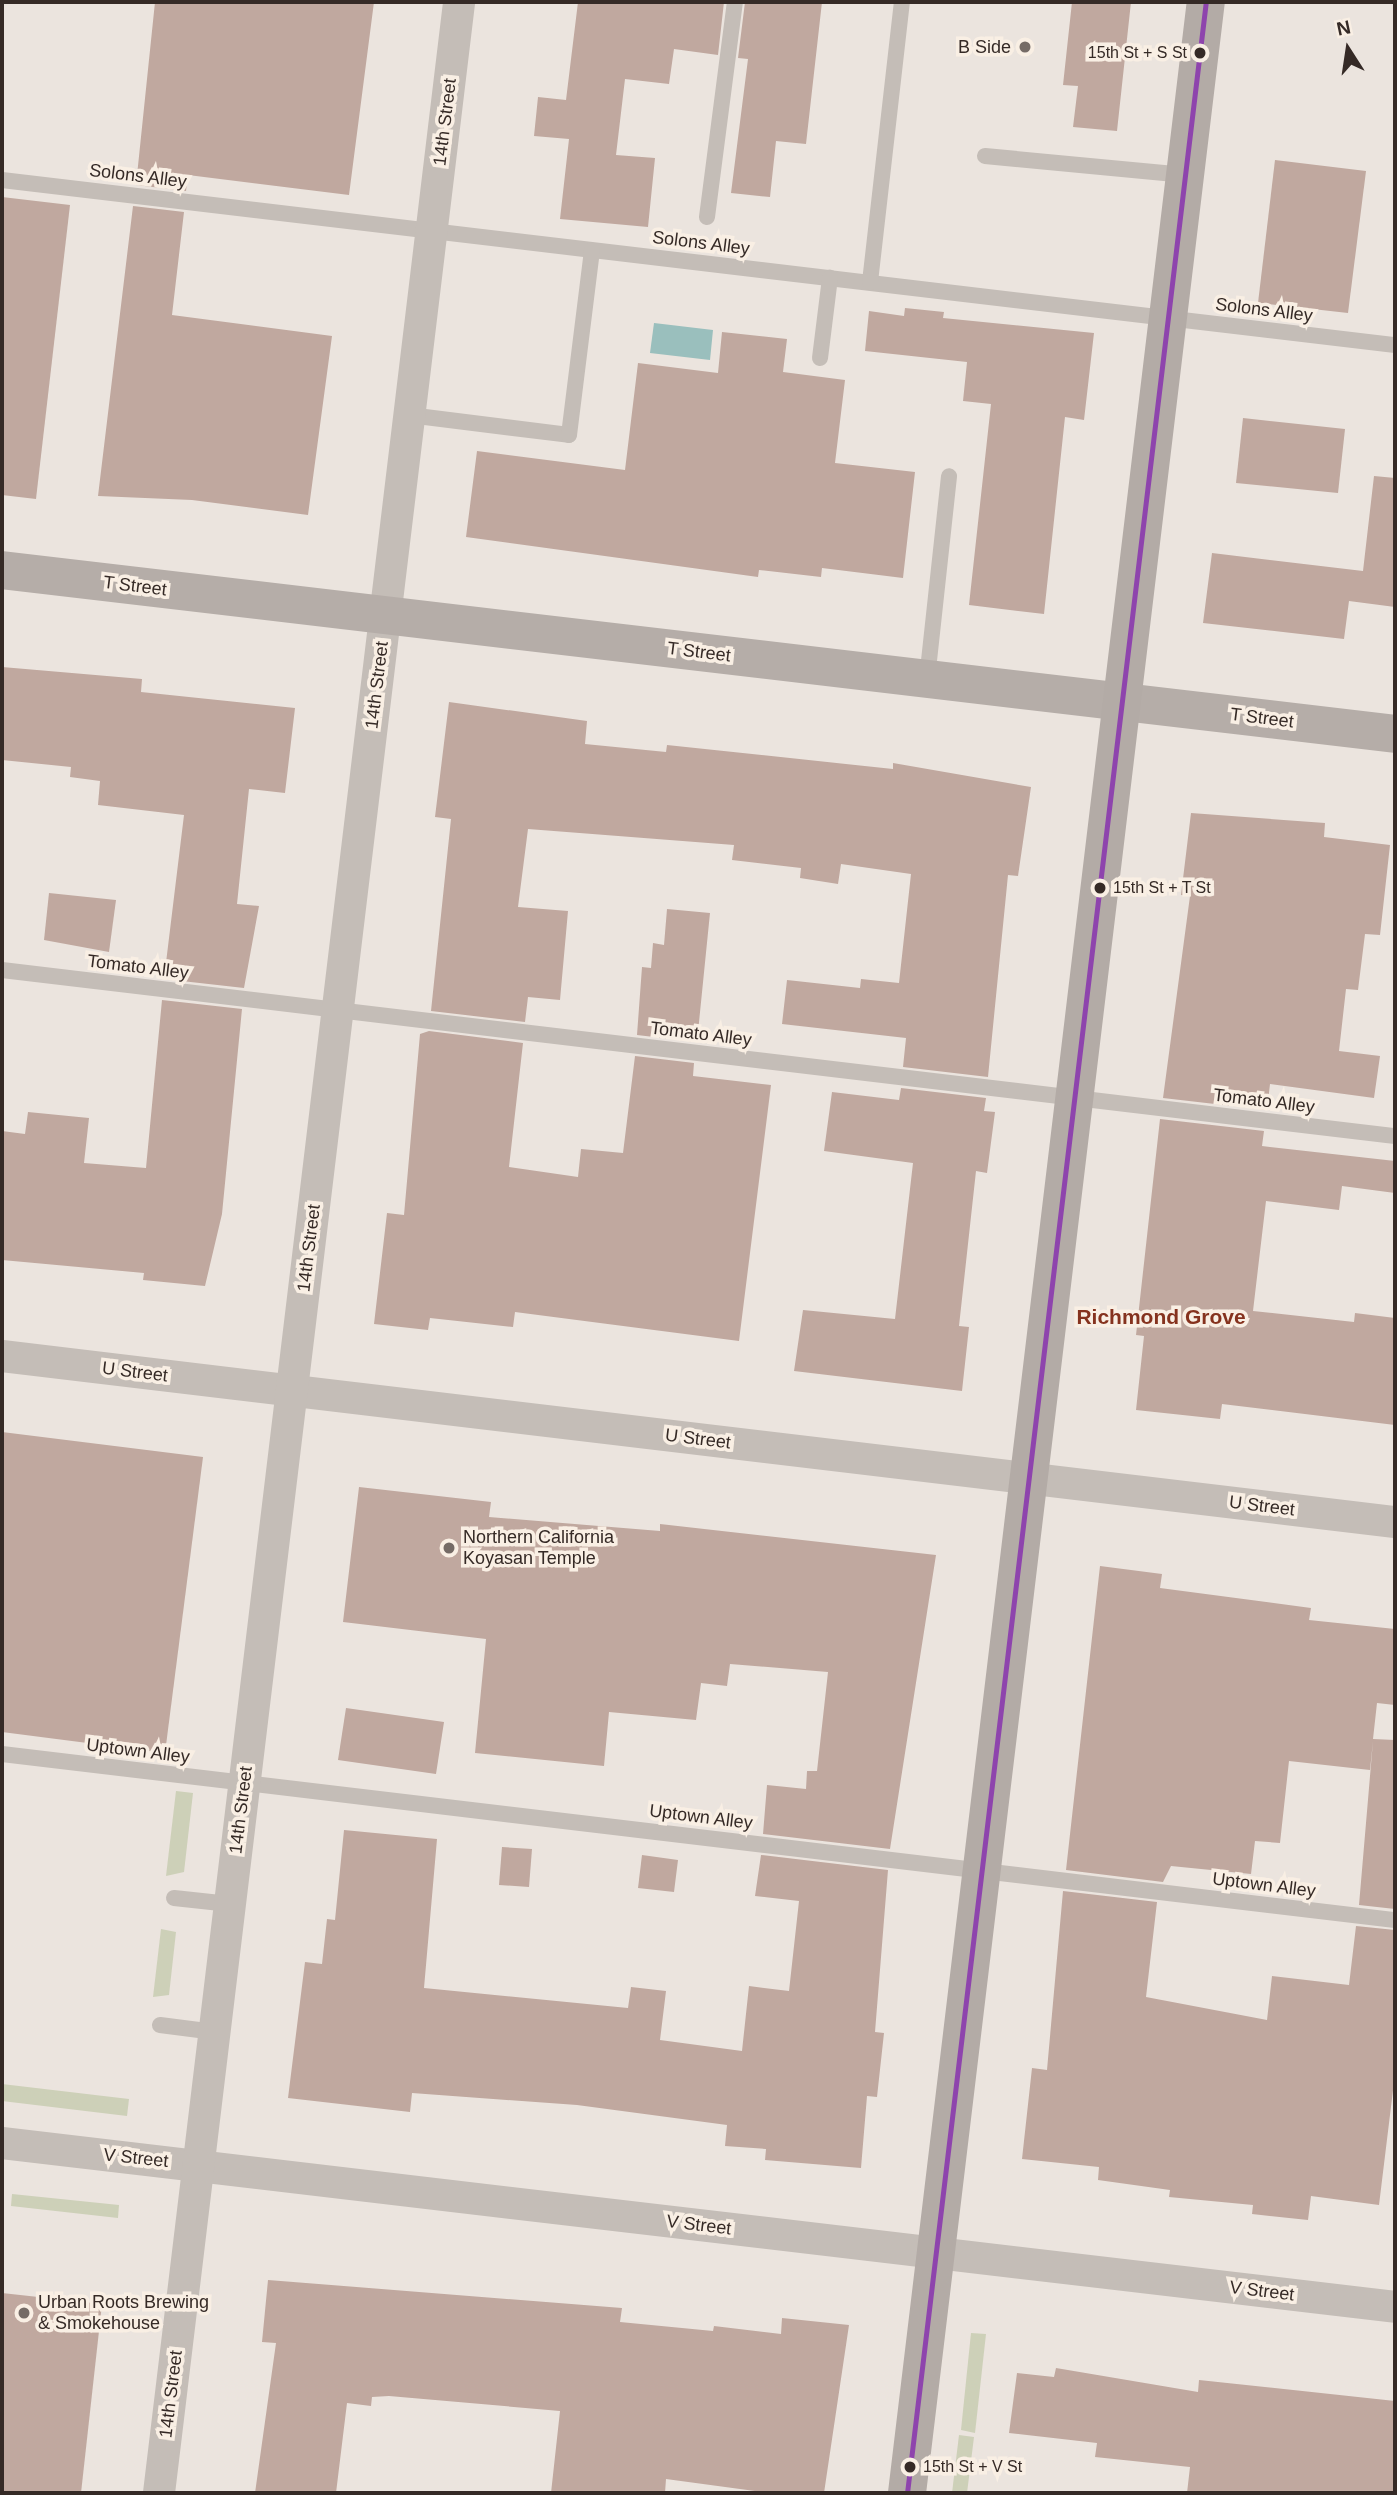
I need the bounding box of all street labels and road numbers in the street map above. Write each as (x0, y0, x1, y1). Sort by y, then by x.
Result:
street label: 14th Street (429, 77, 461, 167)
street label: Solons Alley (88, 159, 188, 193)
street label: Solons Alley (651, 226, 751, 260)
street label: Solons Alley (1214, 293, 1314, 327)
street label: T Street (102, 571, 168, 601)
street label: T Street (666, 637, 732, 667)
street label: 14th Street (361, 640, 393, 730)
street label: T Street (1229, 703, 1295, 733)
street label: Tomato Alley (86, 950, 190, 984)
street label: Tomato Alley (649, 1017, 753, 1051)
street label: Tomato Alley (1212, 1084, 1316, 1118)
street label: 14th Street (293, 1203, 325, 1293)
street label: U Street (101, 1357, 169, 1387)
street label: U Street (664, 1424, 732, 1454)
street label: U Street (1228, 1491, 1296, 1521)
street label: Uptown Alley (85, 1734, 191, 1768)
street label: 14th Street (225, 1765, 257, 1855)
street label: Uptown Alley (648, 1800, 754, 1834)
street label: Uptown Alley (1211, 1868, 1317, 1902)
street label: V Street (103, 2144, 169, 2172)
street label: V Street (665, 2210, 733, 2240)
street label: V Street (1228, 2276, 1296, 2306)
street label: 14th Street (155, 2349, 187, 2439)

